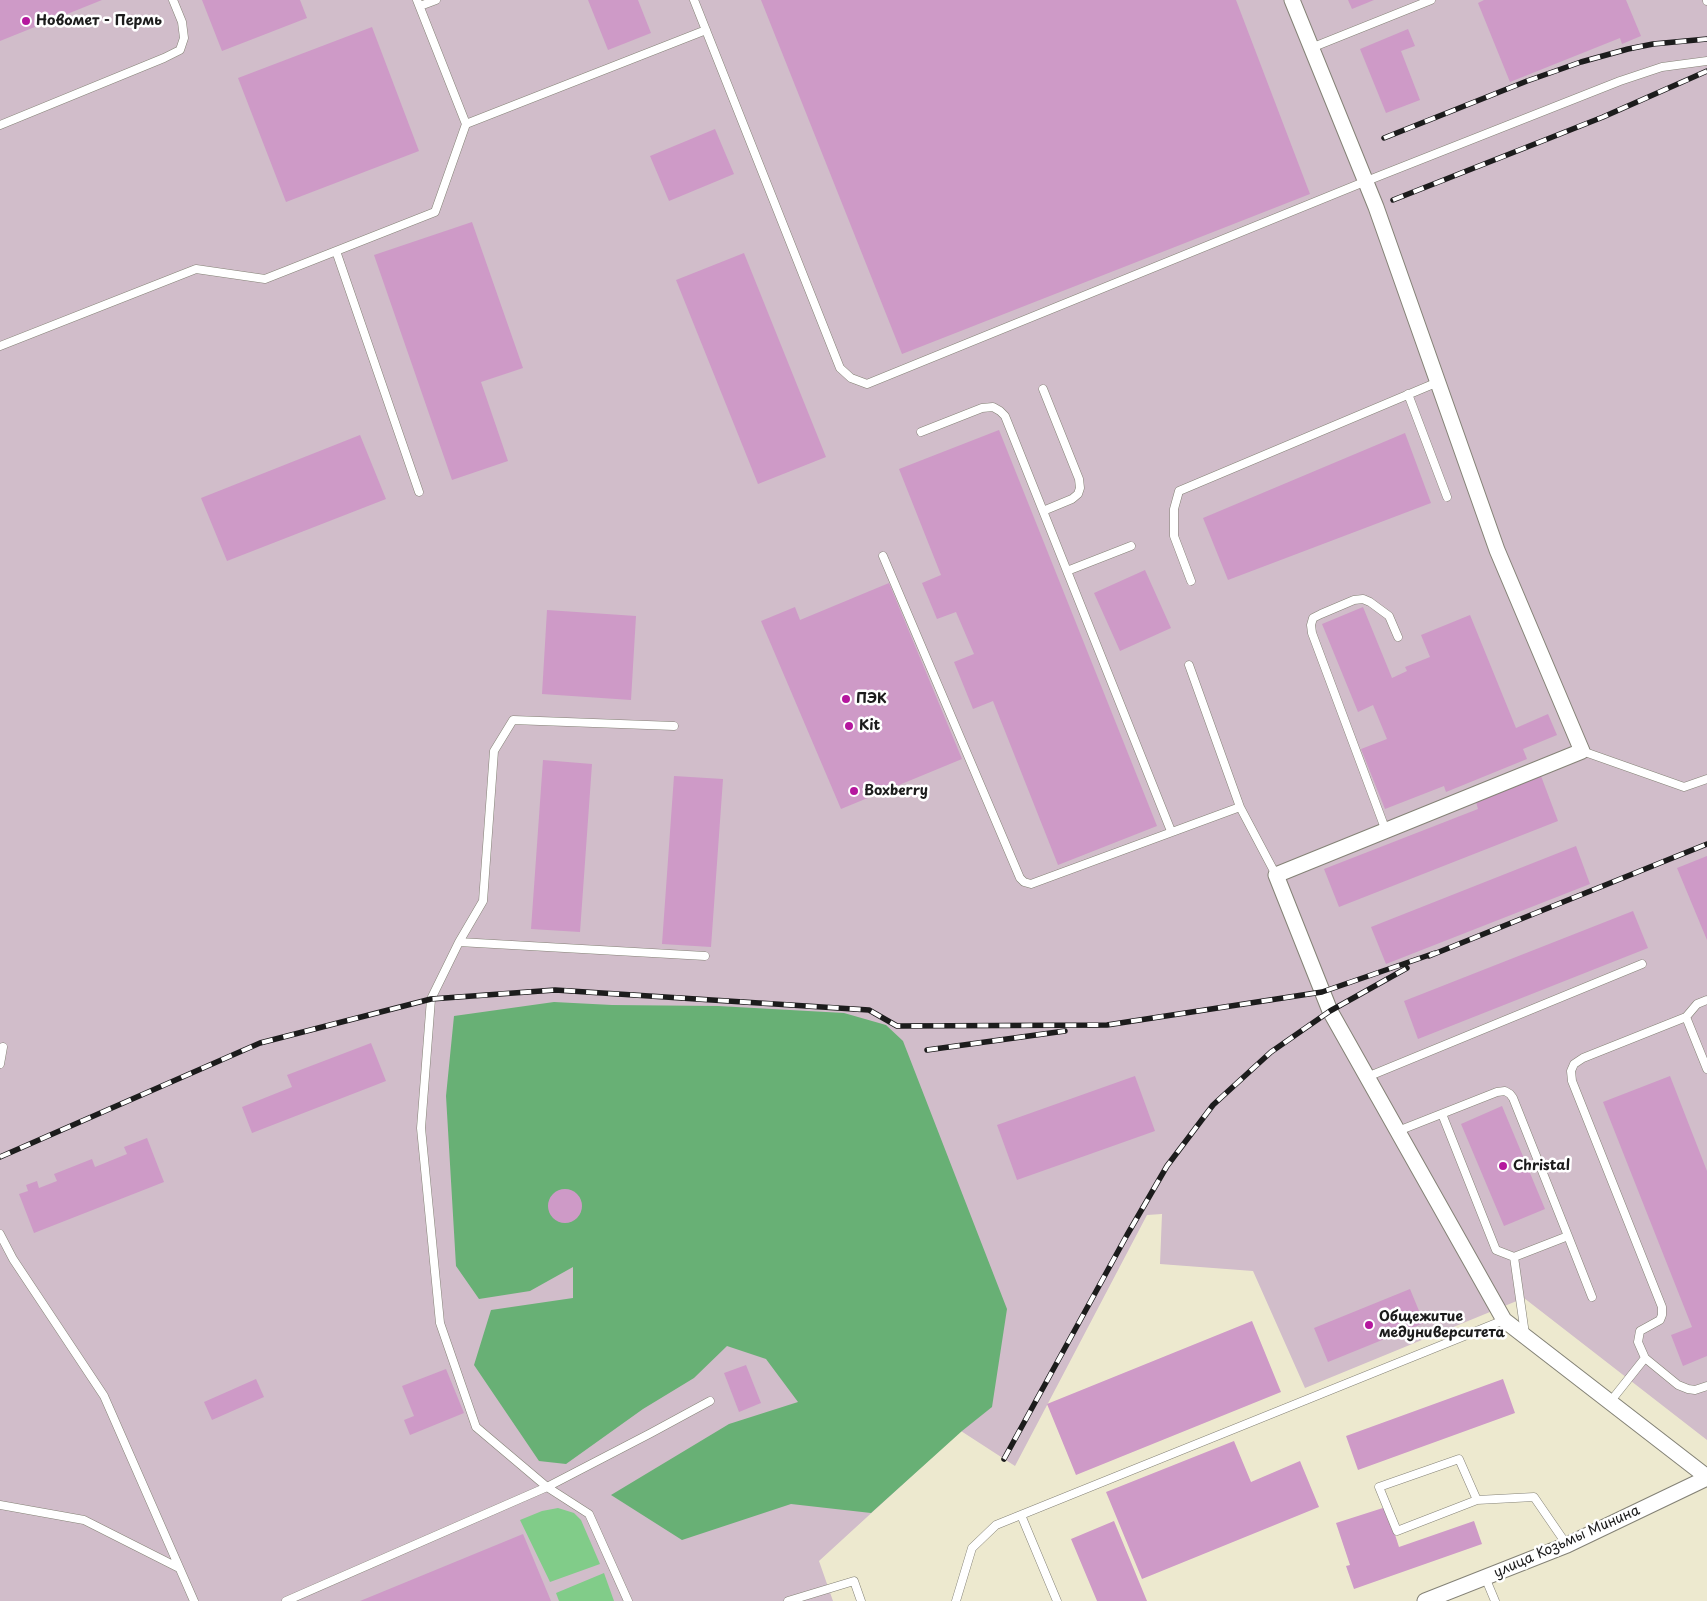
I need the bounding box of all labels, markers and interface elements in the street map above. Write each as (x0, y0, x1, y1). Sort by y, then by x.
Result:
place label: Новомет - Пермь (36, 13, 162, 29)
marker: Новомет - Пермь (20, 15, 32, 27)
place label: ПЭК (856, 691, 886, 707)
marker: ПЭК (840, 693, 852, 705)
place label: Kit (859, 718, 880, 734)
marker: Kit (843, 720, 855, 732)
place label: Boxberry (864, 783, 928, 799)
marker: Boxberry (848, 785, 860, 797)
place label: Christal (1513, 1158, 1570, 1174)
marker: Christal (1497, 1160, 1509, 1172)
place label: Общежитие медуниверситета (1379, 1309, 1505, 1341)
marker: Общежитие медуниверситета (1363, 1319, 1375, 1331)
street label: улица Козьмы Минина (1491, 1502, 1643, 1582)

